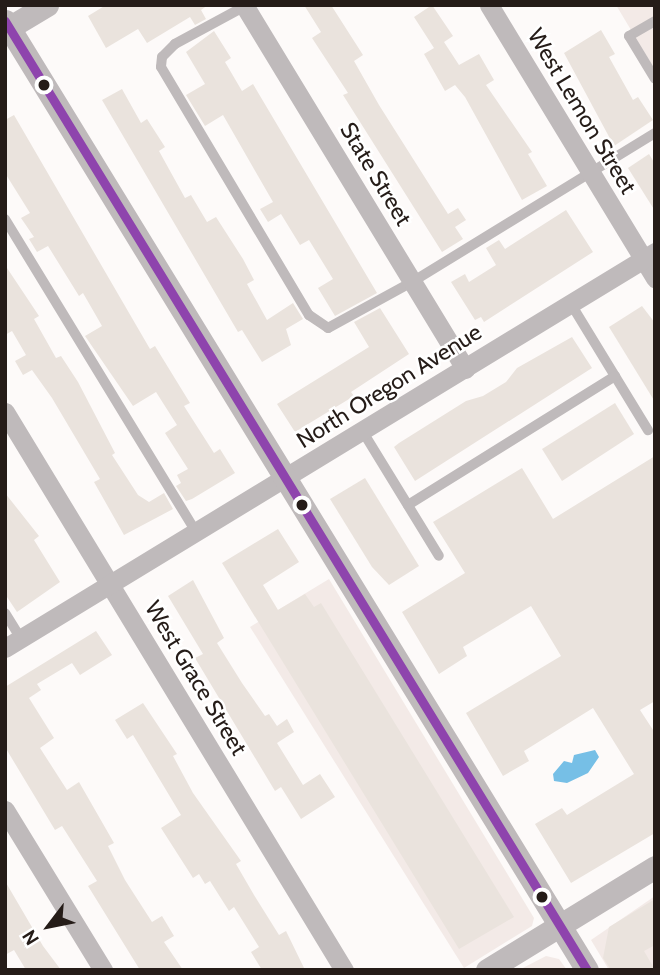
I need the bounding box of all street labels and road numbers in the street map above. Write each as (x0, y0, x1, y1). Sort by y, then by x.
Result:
street label: West Lemon Street (522, 23, 642, 199)
street label: State Street (334, 117, 418, 231)
street label: North Oregon Avenue (292, 318, 486, 454)
street label: West Grace Street (139, 596, 253, 760)

